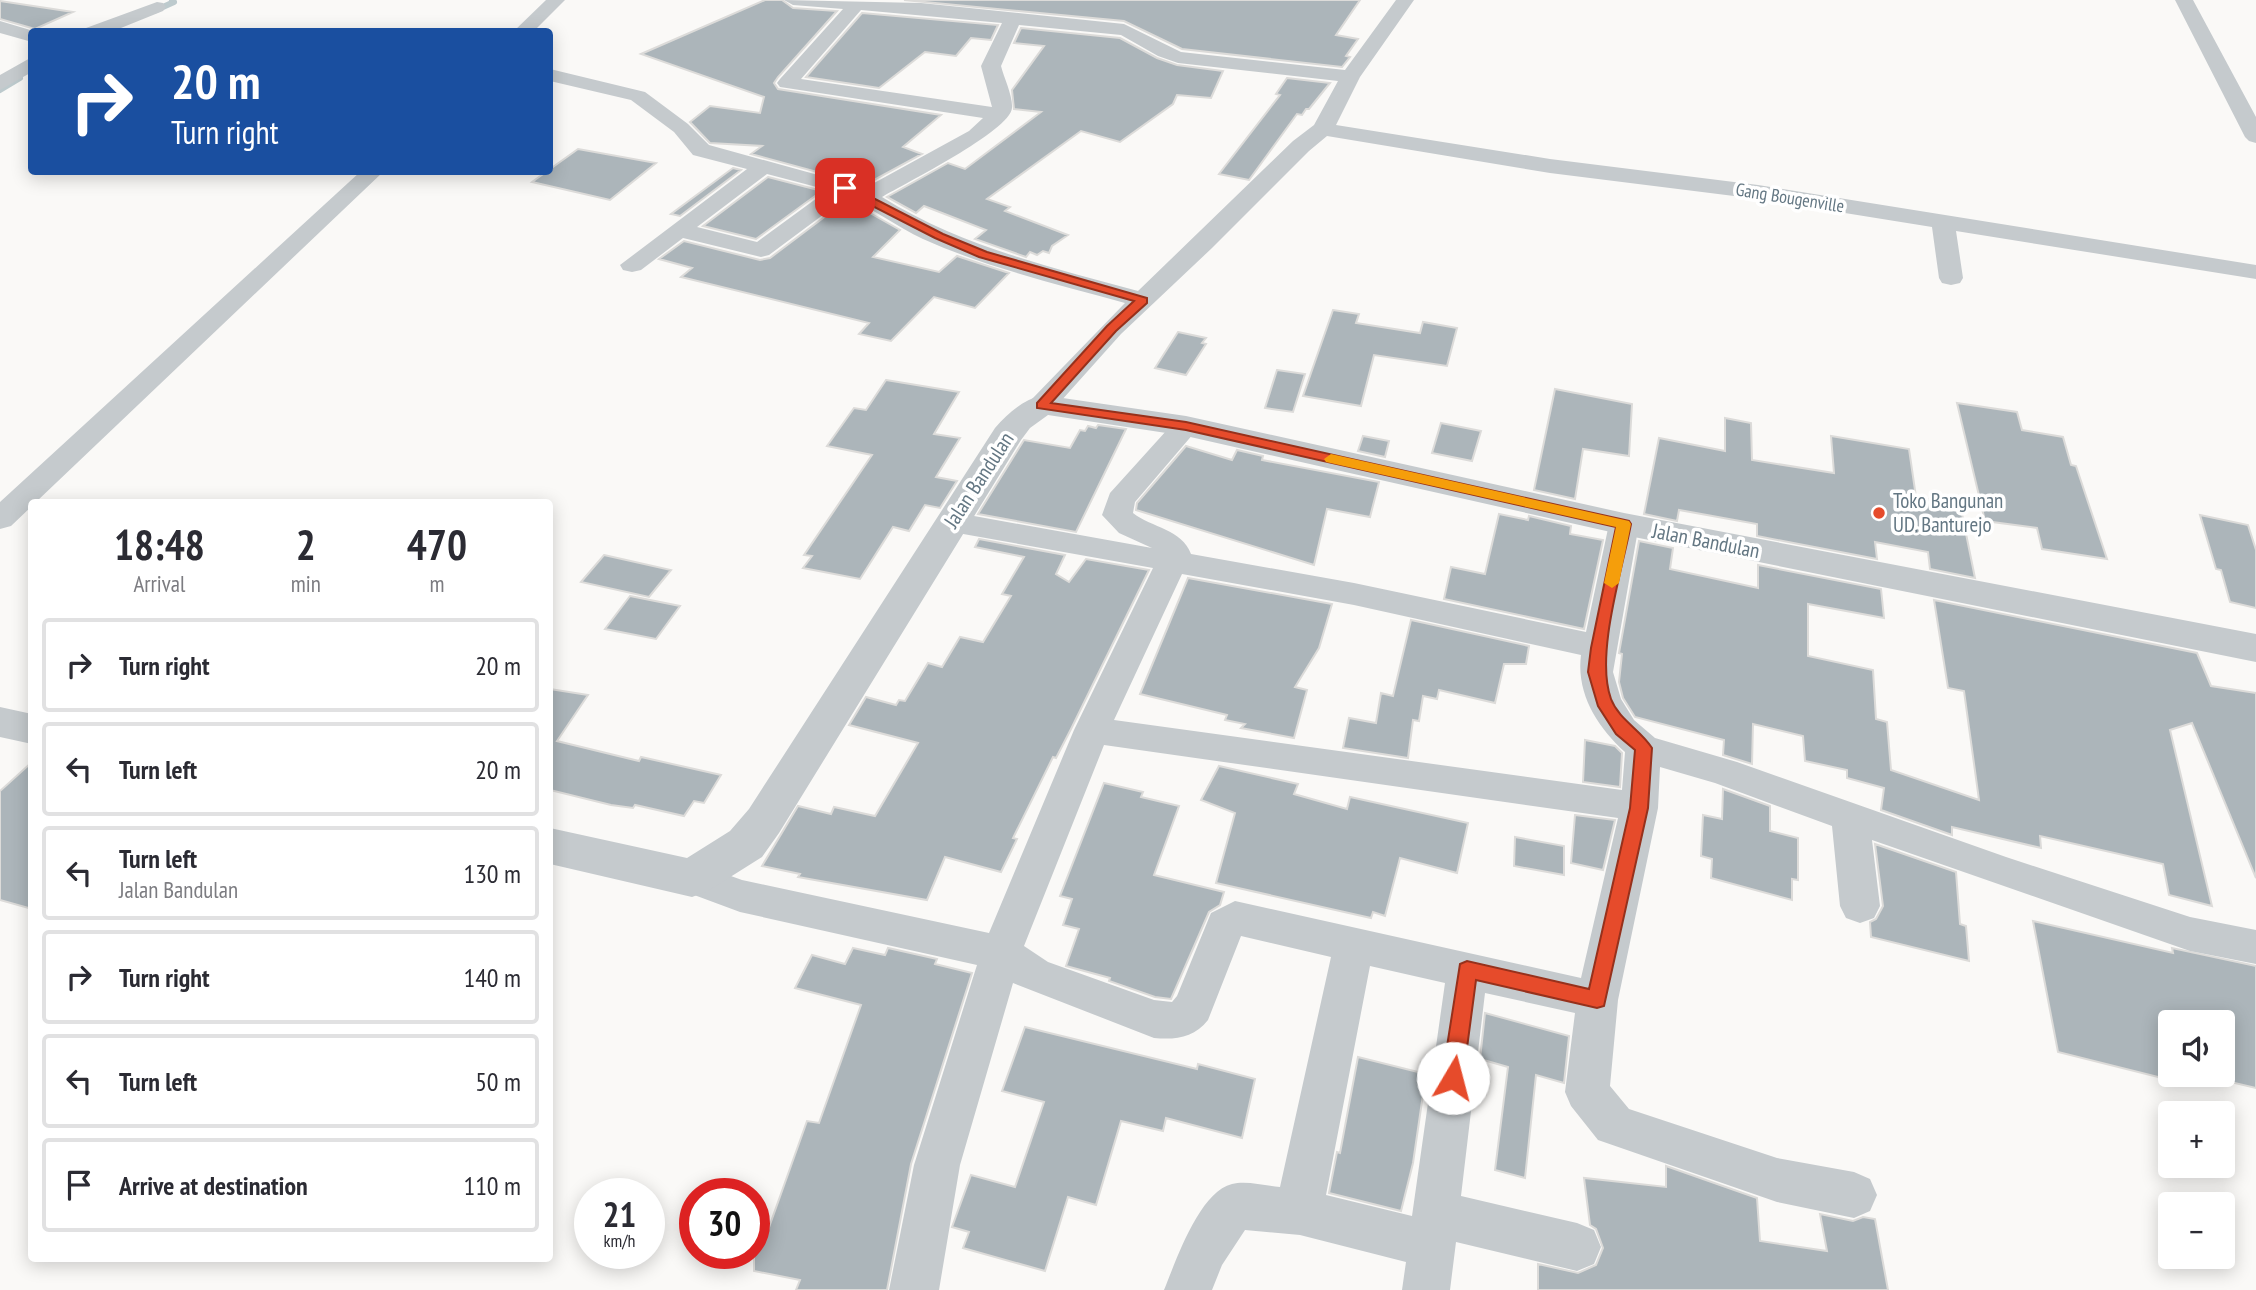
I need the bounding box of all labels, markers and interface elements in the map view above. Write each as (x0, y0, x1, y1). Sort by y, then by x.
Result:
text: 20 m (171, 49, 260, 113)
icon: right (56, 56, 147, 147)
text: Turn right (171, 111, 279, 153)
pin (815, 158, 875, 218)
icon: arrive (826, 169, 864, 207)
street label: Gang Bougenville (1734, 178, 1846, 217)
street label: Jalan Bandulan (937, 427, 1019, 533)
place label: Toko Bangunan UD. Banturejo (1893, 487, 2003, 538)
marker: Toko Bangunan UD. Banturejo (1871, 505, 1887, 521)
text: 18:48 (114, 517, 205, 572)
text: 2 (296, 517, 316, 572)
text: 470 (407, 517, 467, 572)
street label: Jalan Bandulan (1649, 517, 1762, 564)
text: Arrival (133, 569, 185, 598)
text: min (291, 569, 321, 598)
text: m (429, 569, 444, 598)
icon: right (60, 646, 98, 684)
text: Turn right (119, 649, 210, 682)
text: 20 m (475, 649, 521, 682)
icon: left (60, 750, 98, 788)
text: Turn left (119, 753, 197, 786)
text: 20 m (475, 753, 521, 786)
text: Turn left (119, 842, 197, 875)
icon: left (60, 854, 98, 892)
text: 130 m (463, 857, 521, 890)
text: Jalan Bandulan (119, 875, 238, 904)
icon: right (60, 958, 98, 996)
text: Turn right (119, 961, 210, 994)
text: 140 m (463, 961, 521, 994)
map controls (2158, 1010, 2235, 1269)
button: sound (2158, 1010, 2235, 1087)
position arrow (1416, 1041, 1490, 1115)
icon: left (60, 1062, 98, 1100)
text: Turn left (119, 1065, 197, 1098)
text: 50 m (475, 1065, 521, 1098)
button: + (2158, 1101, 2235, 1178)
icon: arrive (60, 1166, 98, 1204)
text: Arrive at destination (119, 1169, 308, 1202)
text: 110 m (463, 1169, 521, 1202)
speed limit sign: 30 (679, 1178, 770, 1269)
text: 21 (603, 1191, 636, 1237)
button: − (2158, 1192, 2235, 1269)
text: km/h (604, 1229, 635, 1252)

